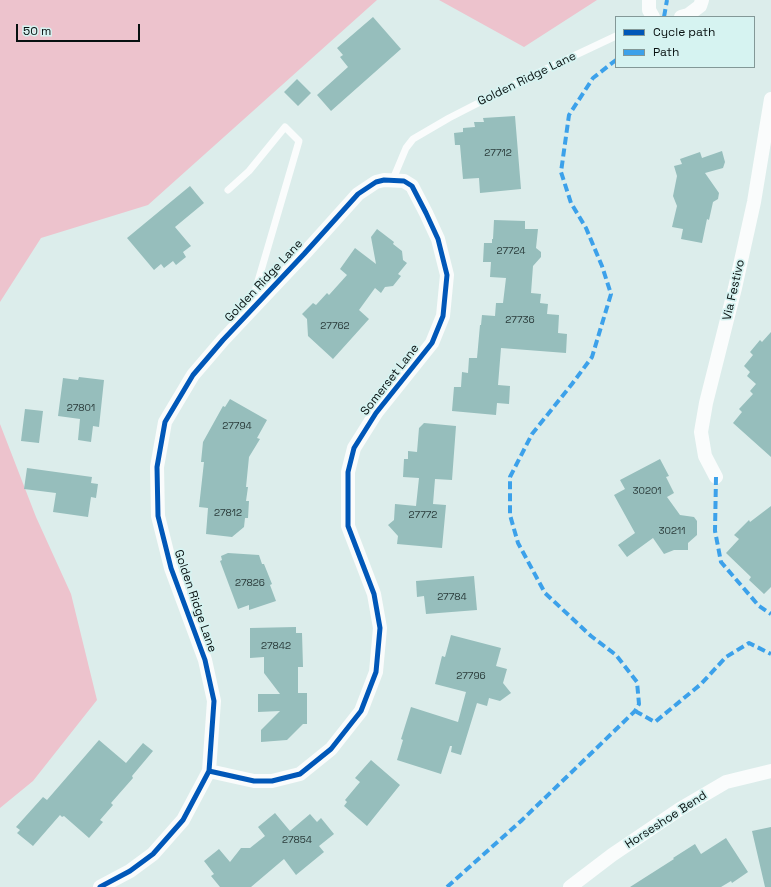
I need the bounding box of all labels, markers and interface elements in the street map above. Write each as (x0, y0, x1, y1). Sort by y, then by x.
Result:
scale bar (18, 16, 142, 42)
legend (615, 16, 755, 68)
text: 50 m (23, 23, 51, 39)
text: Cycle path (653, 24, 715, 40)
text: Path (653, 44, 679, 60)
street label: Golden Ridge Lane (475, 49, 579, 109)
house number: 27712 (484, 147, 512, 159)
street label: Golden Ridge Lane (222, 237, 306, 325)
house number: 27724 (496, 245, 526, 257)
street label: Via Festivo (720, 258, 748, 322)
house number: 27736 (505, 314, 535, 326)
house number: 27762 (320, 320, 350, 332)
street label: Somerset Lane (358, 342, 422, 418)
house number: 27801 (67, 402, 95, 414)
house number: 27794 (222, 420, 252, 432)
house number: 30201 (632, 485, 662, 497)
house number: 27812 (214, 507, 242, 519)
house number: 27772 (409, 509, 437, 521)
house number: 30211 (659, 525, 685, 537)
street label: Golden Ridge Lane (171, 548, 219, 654)
house number: 27826 (235, 577, 265, 589)
house number: 27784 (437, 591, 467, 603)
house number: 27842 (261, 640, 291, 652)
house number: 27796 (456, 670, 486, 682)
street label: Horseshoe Bend (622, 788, 710, 852)
house number: 27854 (282, 834, 312, 846)

